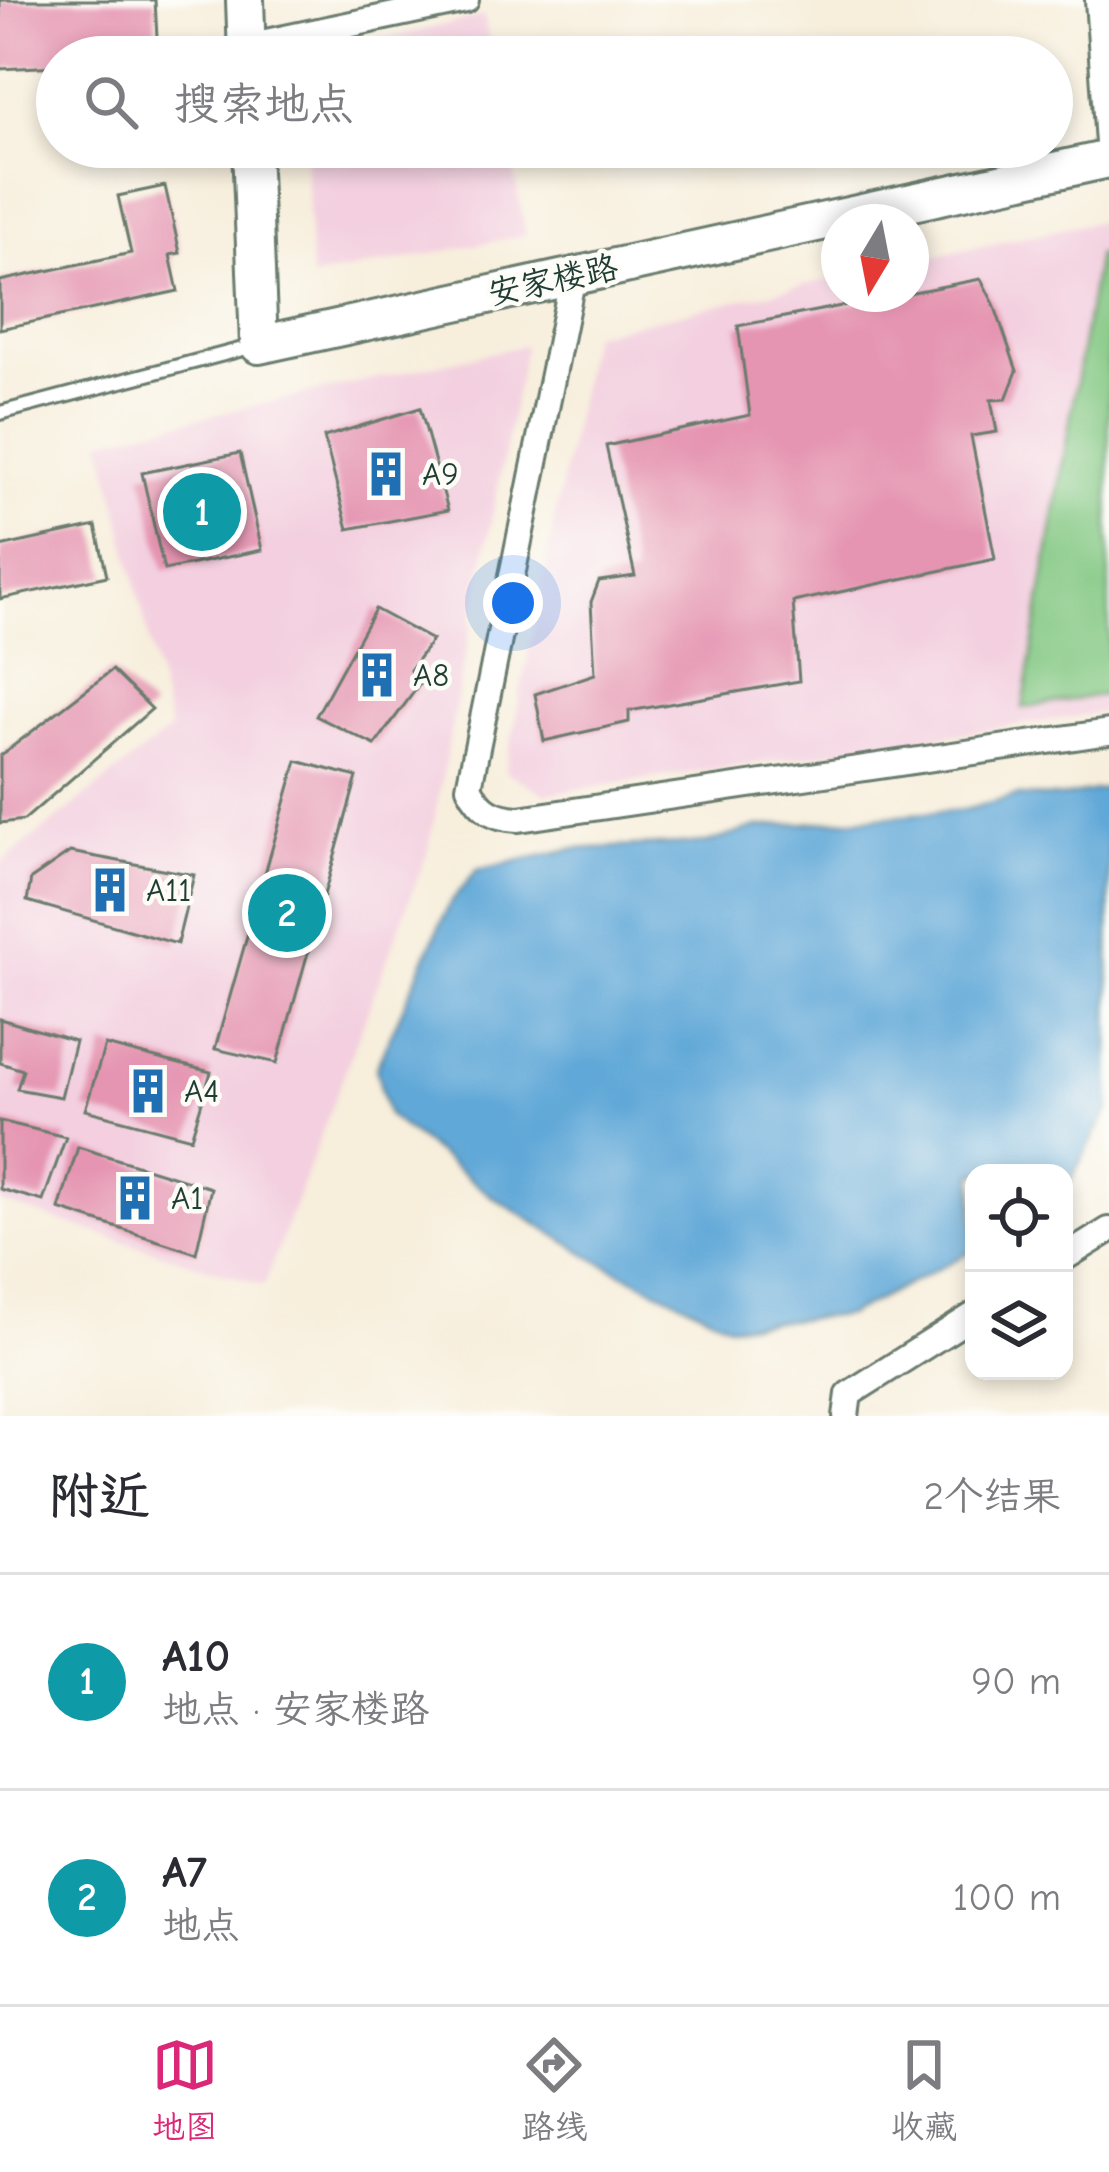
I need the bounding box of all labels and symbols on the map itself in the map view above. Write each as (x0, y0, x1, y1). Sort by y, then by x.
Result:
north arrow (821, 204, 929, 312)
street label: 安家楼路 (484, 248, 622, 312)
building icon: A9 (361, 449, 411, 499)
place label: A9 (422, 455, 459, 493)
pin: 1 (163, 467, 241, 557)
your location (483, 573, 543, 633)
building icon: A8 (352, 650, 402, 700)
place label: A8 (413, 656, 449, 694)
building icon: A11 (85, 865, 135, 915)
pin: 2 (248, 868, 326, 958)
place label: A11 (146, 871, 191, 909)
building icon: A4 (123, 1066, 173, 1116)
place label: A4 (184, 1072, 219, 1110)
building icon: A1 (110, 1173, 160, 1223)
place label: A1 (171, 1179, 203, 1217)

